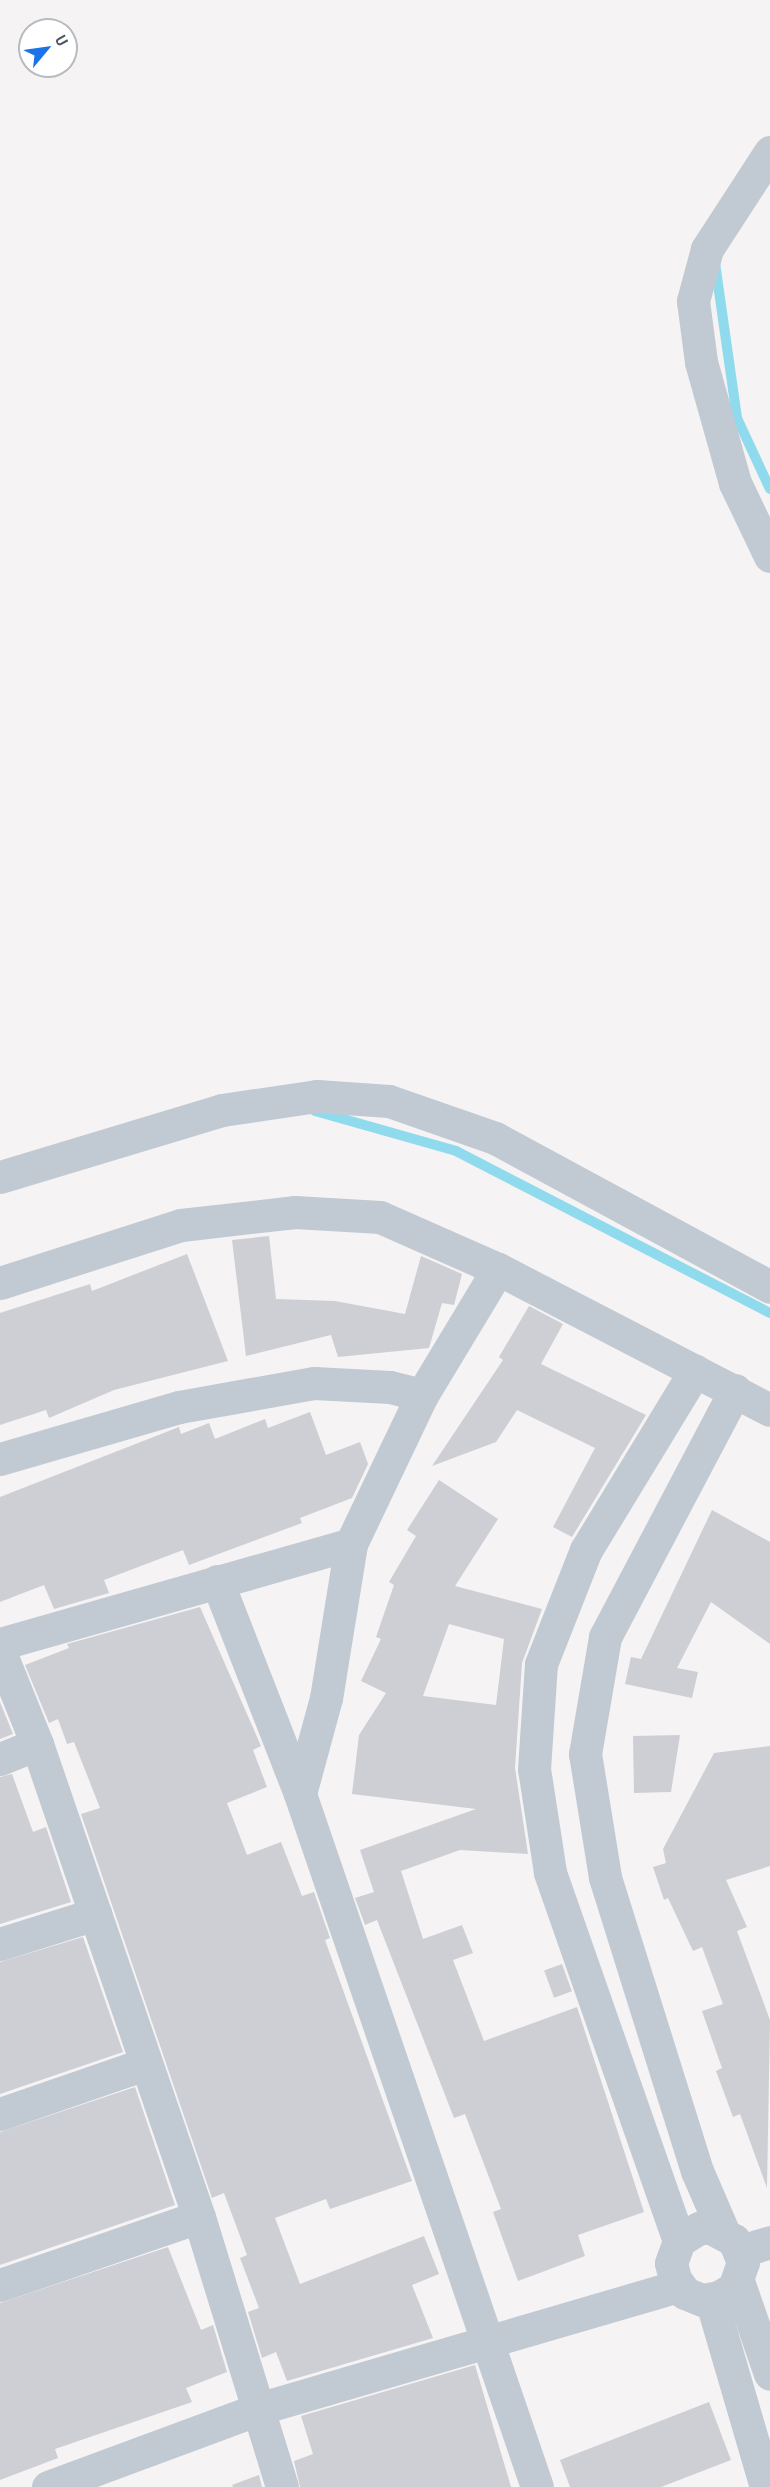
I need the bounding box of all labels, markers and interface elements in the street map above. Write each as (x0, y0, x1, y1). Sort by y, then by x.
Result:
north arrow (18, 18, 78, 78)
text: U (50, 31, 74, 50)

